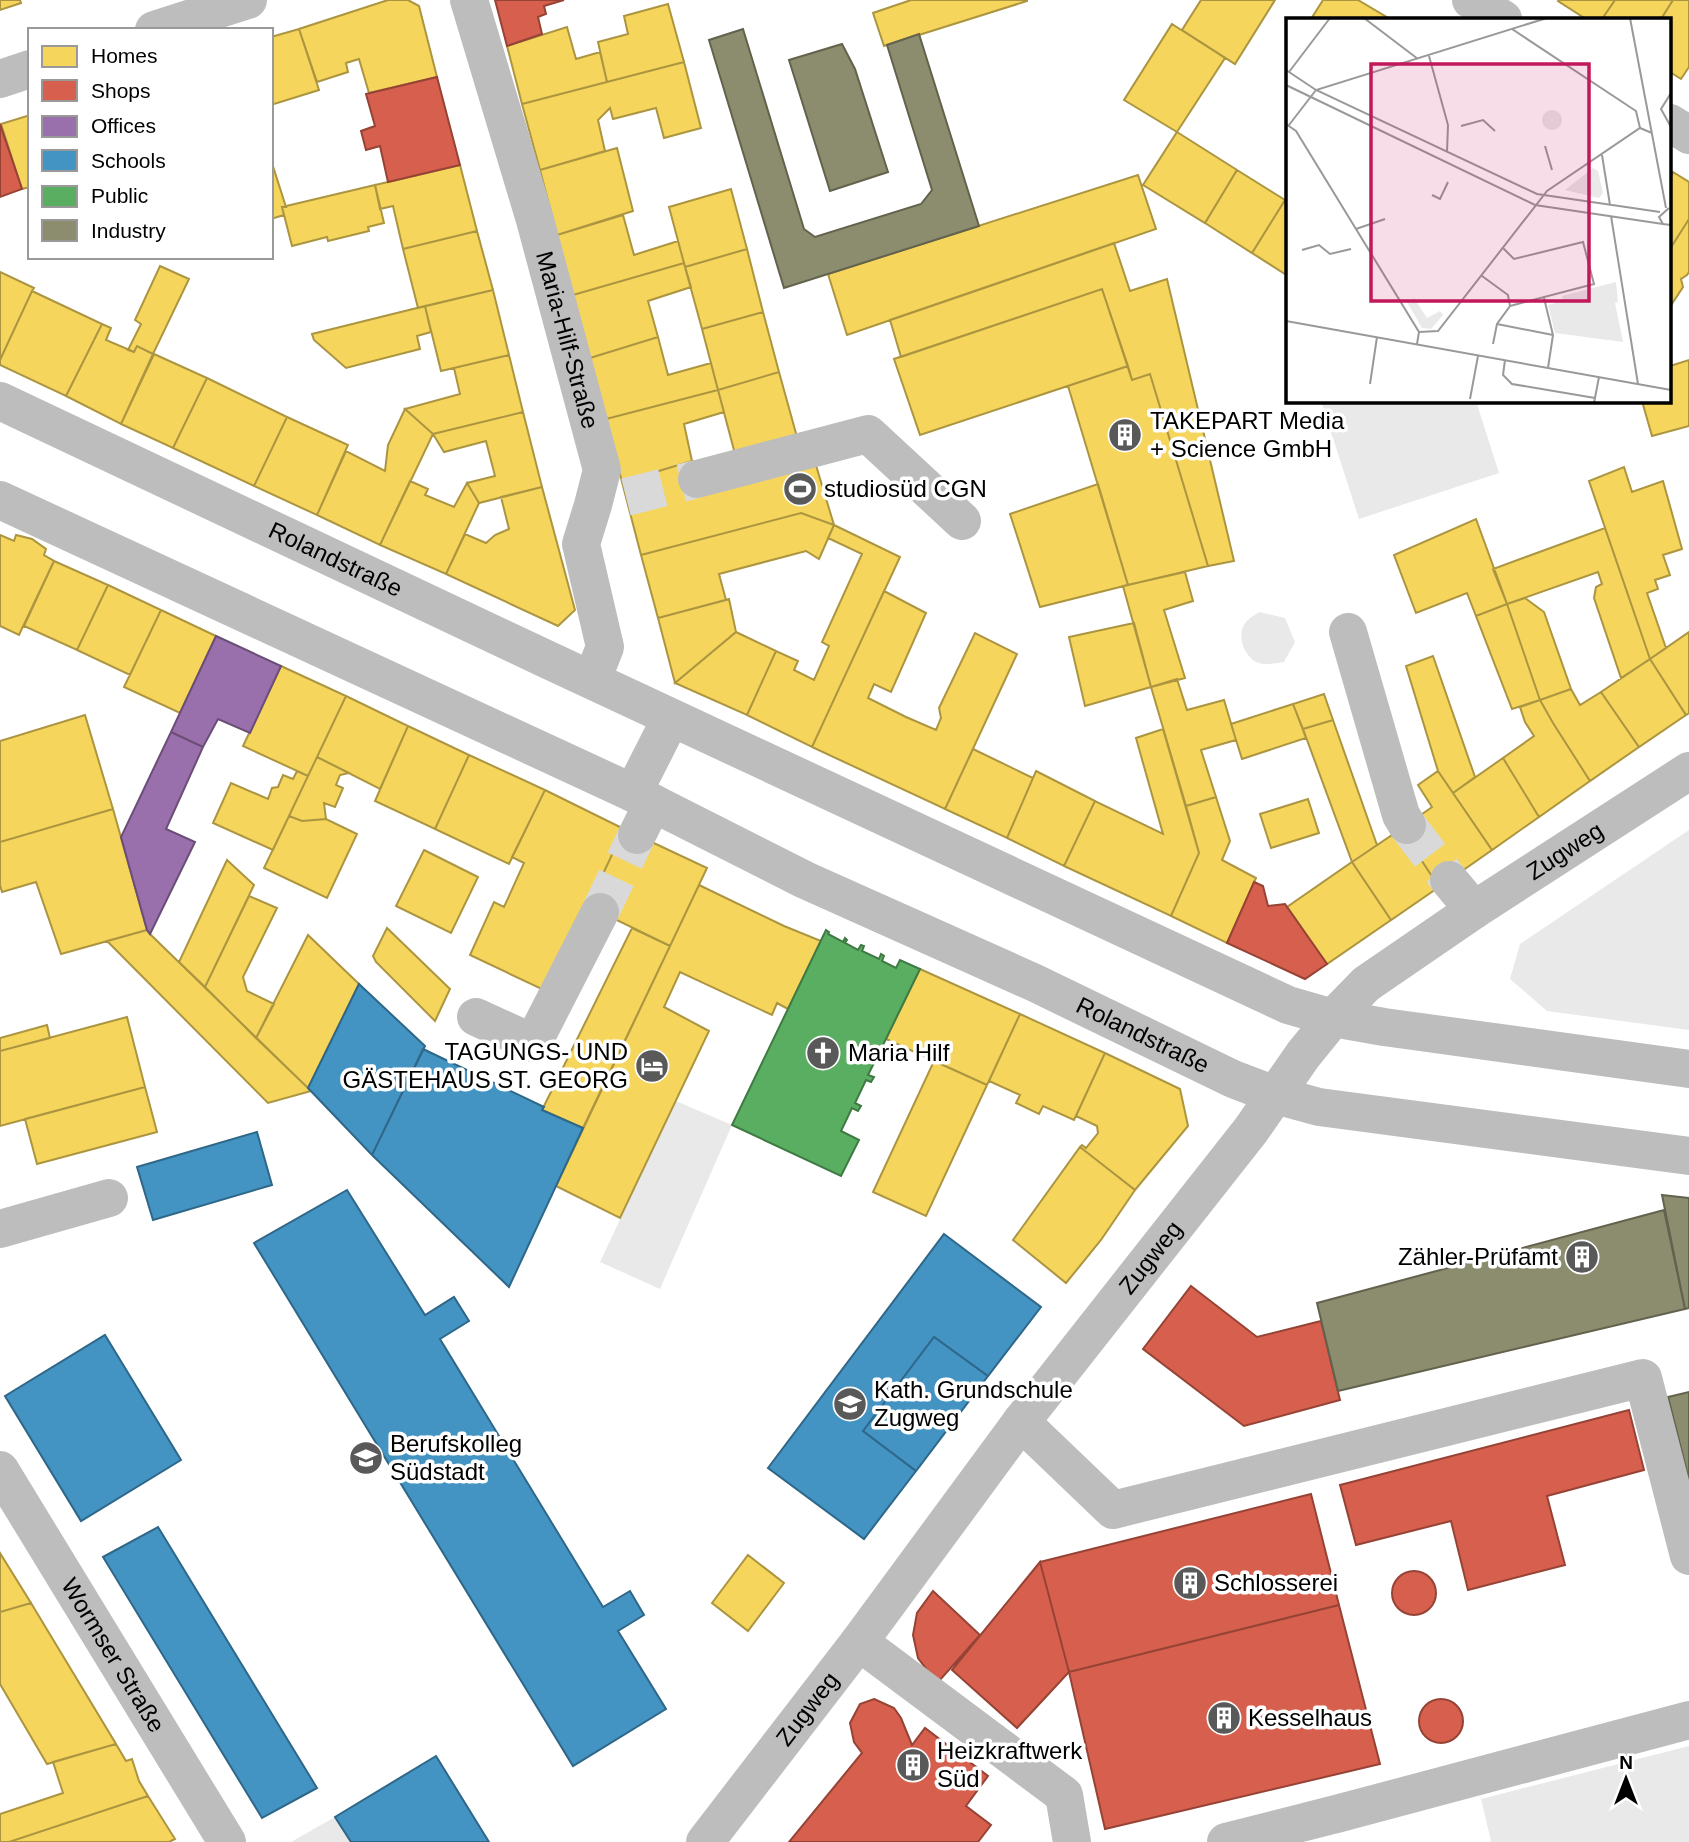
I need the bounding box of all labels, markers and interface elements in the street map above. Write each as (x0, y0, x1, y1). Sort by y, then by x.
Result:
inset map (1286, 18, 1672, 402)
legend (28, 28, 273, 259)
text: Homes (91, 44, 158, 67)
text: Shops (91, 79, 151, 102)
text: Offices (91, 114, 156, 137)
text: Schools (91, 149, 166, 172)
text: Public (91, 184, 148, 207)
text: Industry (91, 219, 166, 242)
street label: Maria-Hilf-Straße (531, 248, 604, 432)
place label: TAKEPART Media + Science GmbH (1150, 407, 1345, 462)
building icon: TAKEPART Media + Science GmbH (1106, 416, 1144, 454)
sports icon: studiosüd CGN (781, 470, 819, 508)
place label: studiosüd CGN (824, 475, 987, 502)
street label: Rolandstraße (265, 516, 407, 602)
street label: Zugweg (1522, 816, 1608, 885)
street label: Rolandstraße (1072, 991, 1214, 1078)
church icon: Maria Hilf (804, 1034, 842, 1072)
place label: TAGUNGS- UND GÄSTEHAUS ST. GEORG (343, 1038, 628, 1093)
place label: Maria Hilf (848, 1039, 950, 1066)
hotel icon: TAGUNGS- UND GÄSTEHAUS ST. GEORG (633, 1047, 671, 1085)
street label: Zugweg (1113, 1215, 1187, 1299)
building icon: Zähler-Prüfamt (1563, 1238, 1601, 1276)
place label: Zähler-Prüfamt (1398, 1243, 1558, 1270)
place label: Kath. Grundschule Zugweg (874, 1376, 1073, 1431)
school or university icon: Kath. Grundschule Zugweg (831, 1385, 869, 1423)
place label: Berufskolleg Südstadt (390, 1430, 522, 1485)
school or university icon: Berufskolleg Südstadt (347, 1439, 385, 1477)
building icon: Schlosserei (1171, 1564, 1209, 1602)
place label: Schlosserei (1214, 1569, 1338, 1596)
street label: Wormser Straße (56, 1573, 171, 1737)
street label: Zugweg (770, 1666, 844, 1751)
building icon: Kesselhaus (1205, 1699, 1243, 1737)
place label: Kesselhaus (1248, 1704, 1372, 1731)
place label: Heizkraftwerk Süd (937, 1737, 1083, 1792)
north arrow (1591, 1744, 1661, 1814)
building icon: Heizkraftwerk Süd (894, 1746, 932, 1784)
text: N (1619, 1752, 1633, 1773)

